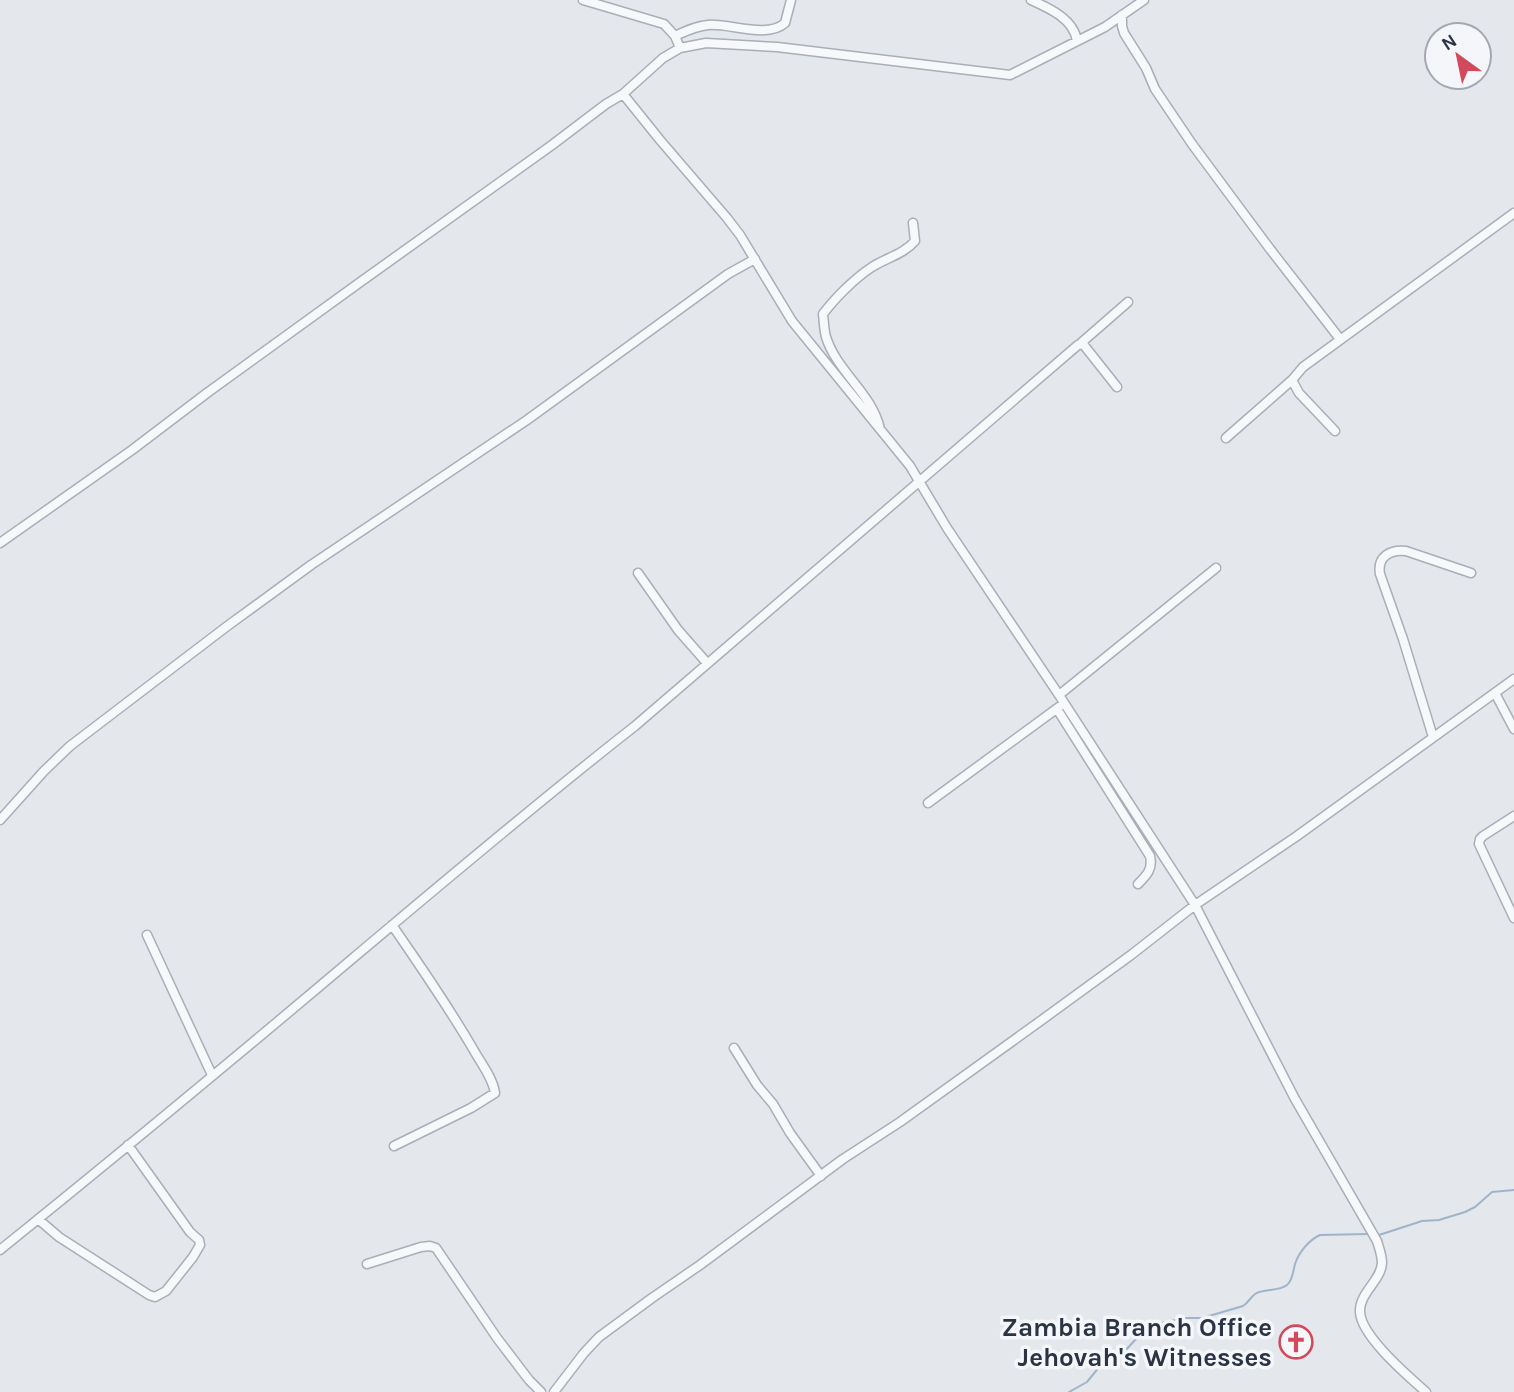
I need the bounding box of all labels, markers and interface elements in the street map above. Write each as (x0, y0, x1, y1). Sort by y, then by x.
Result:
north arrow (1423, 21, 1493, 91)
text: N (1438, 30, 1461, 56)
place label: Zambia Branch Office Jehovah's Witnesses (1002, 1312, 1272, 1373)
church icon: Zambia Branch Office Jehovah's Witnesses (1277, 1323, 1315, 1361)

